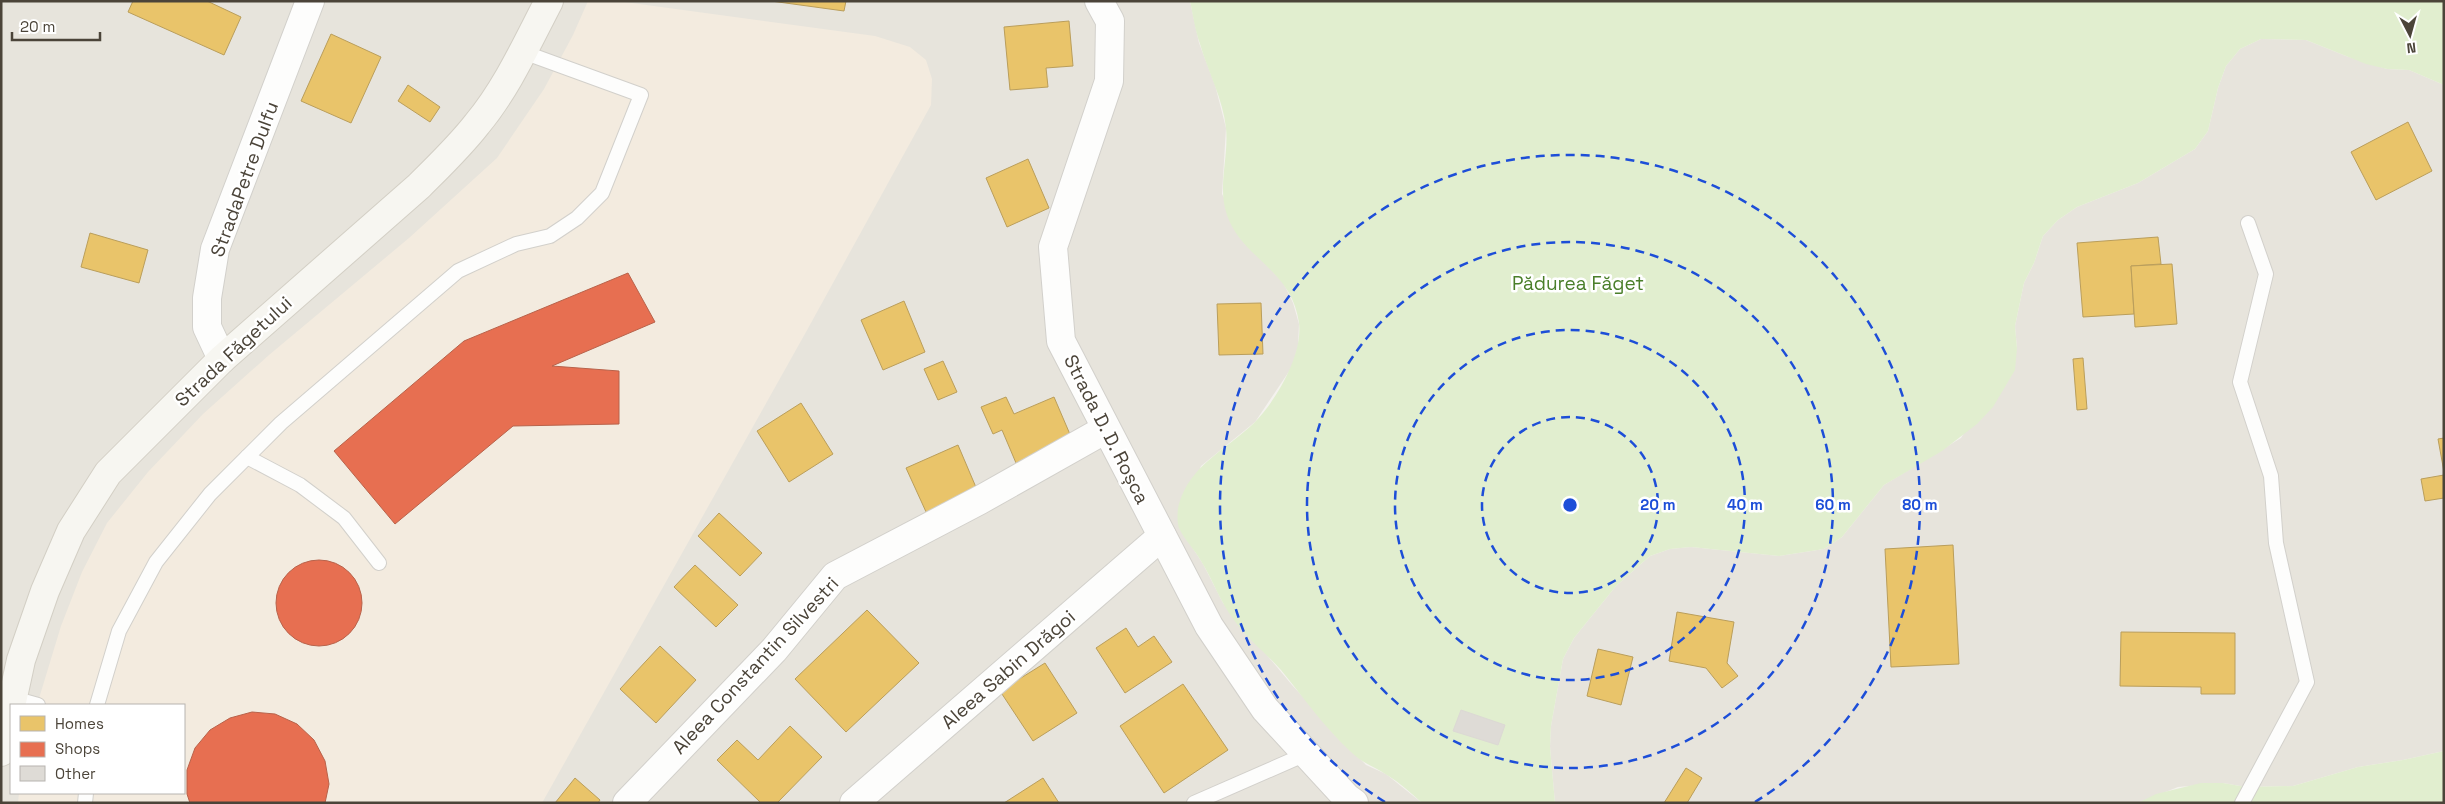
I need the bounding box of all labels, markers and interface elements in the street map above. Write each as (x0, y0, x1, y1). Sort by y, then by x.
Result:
scale bar (12, 10, 100, 42)
north arrow (2385, 10, 2435, 60)
text: 20 m (20, 17, 55, 36)
text: N (2406, 38, 2417, 57)
street label: StradaPetre Dulfu (205, 98, 284, 260)
park label: Pădurea Făget (1512, 271, 1644, 296)
street label: Strada Făgetului (170, 291, 297, 412)
street label: Strada D. D. Roșca (1058, 350, 1155, 508)
text: 20 m (1640, 495, 1676, 514)
text: 40 m (1727, 495, 1763, 514)
text: 60 m (1815, 495, 1851, 514)
text: 80 m (1902, 495, 1938, 514)
centre of rings (1561, 496, 1579, 514)
street label: Aleea Constantin Silvestri (667, 571, 844, 759)
street label: Aleea Sabin Drăgoi (936, 604, 1081, 734)
legend (10, 704, 185, 794)
text: Homes (55, 714, 104, 733)
text: Shops (55, 739, 100, 758)
text: Other (55, 764, 96, 783)

